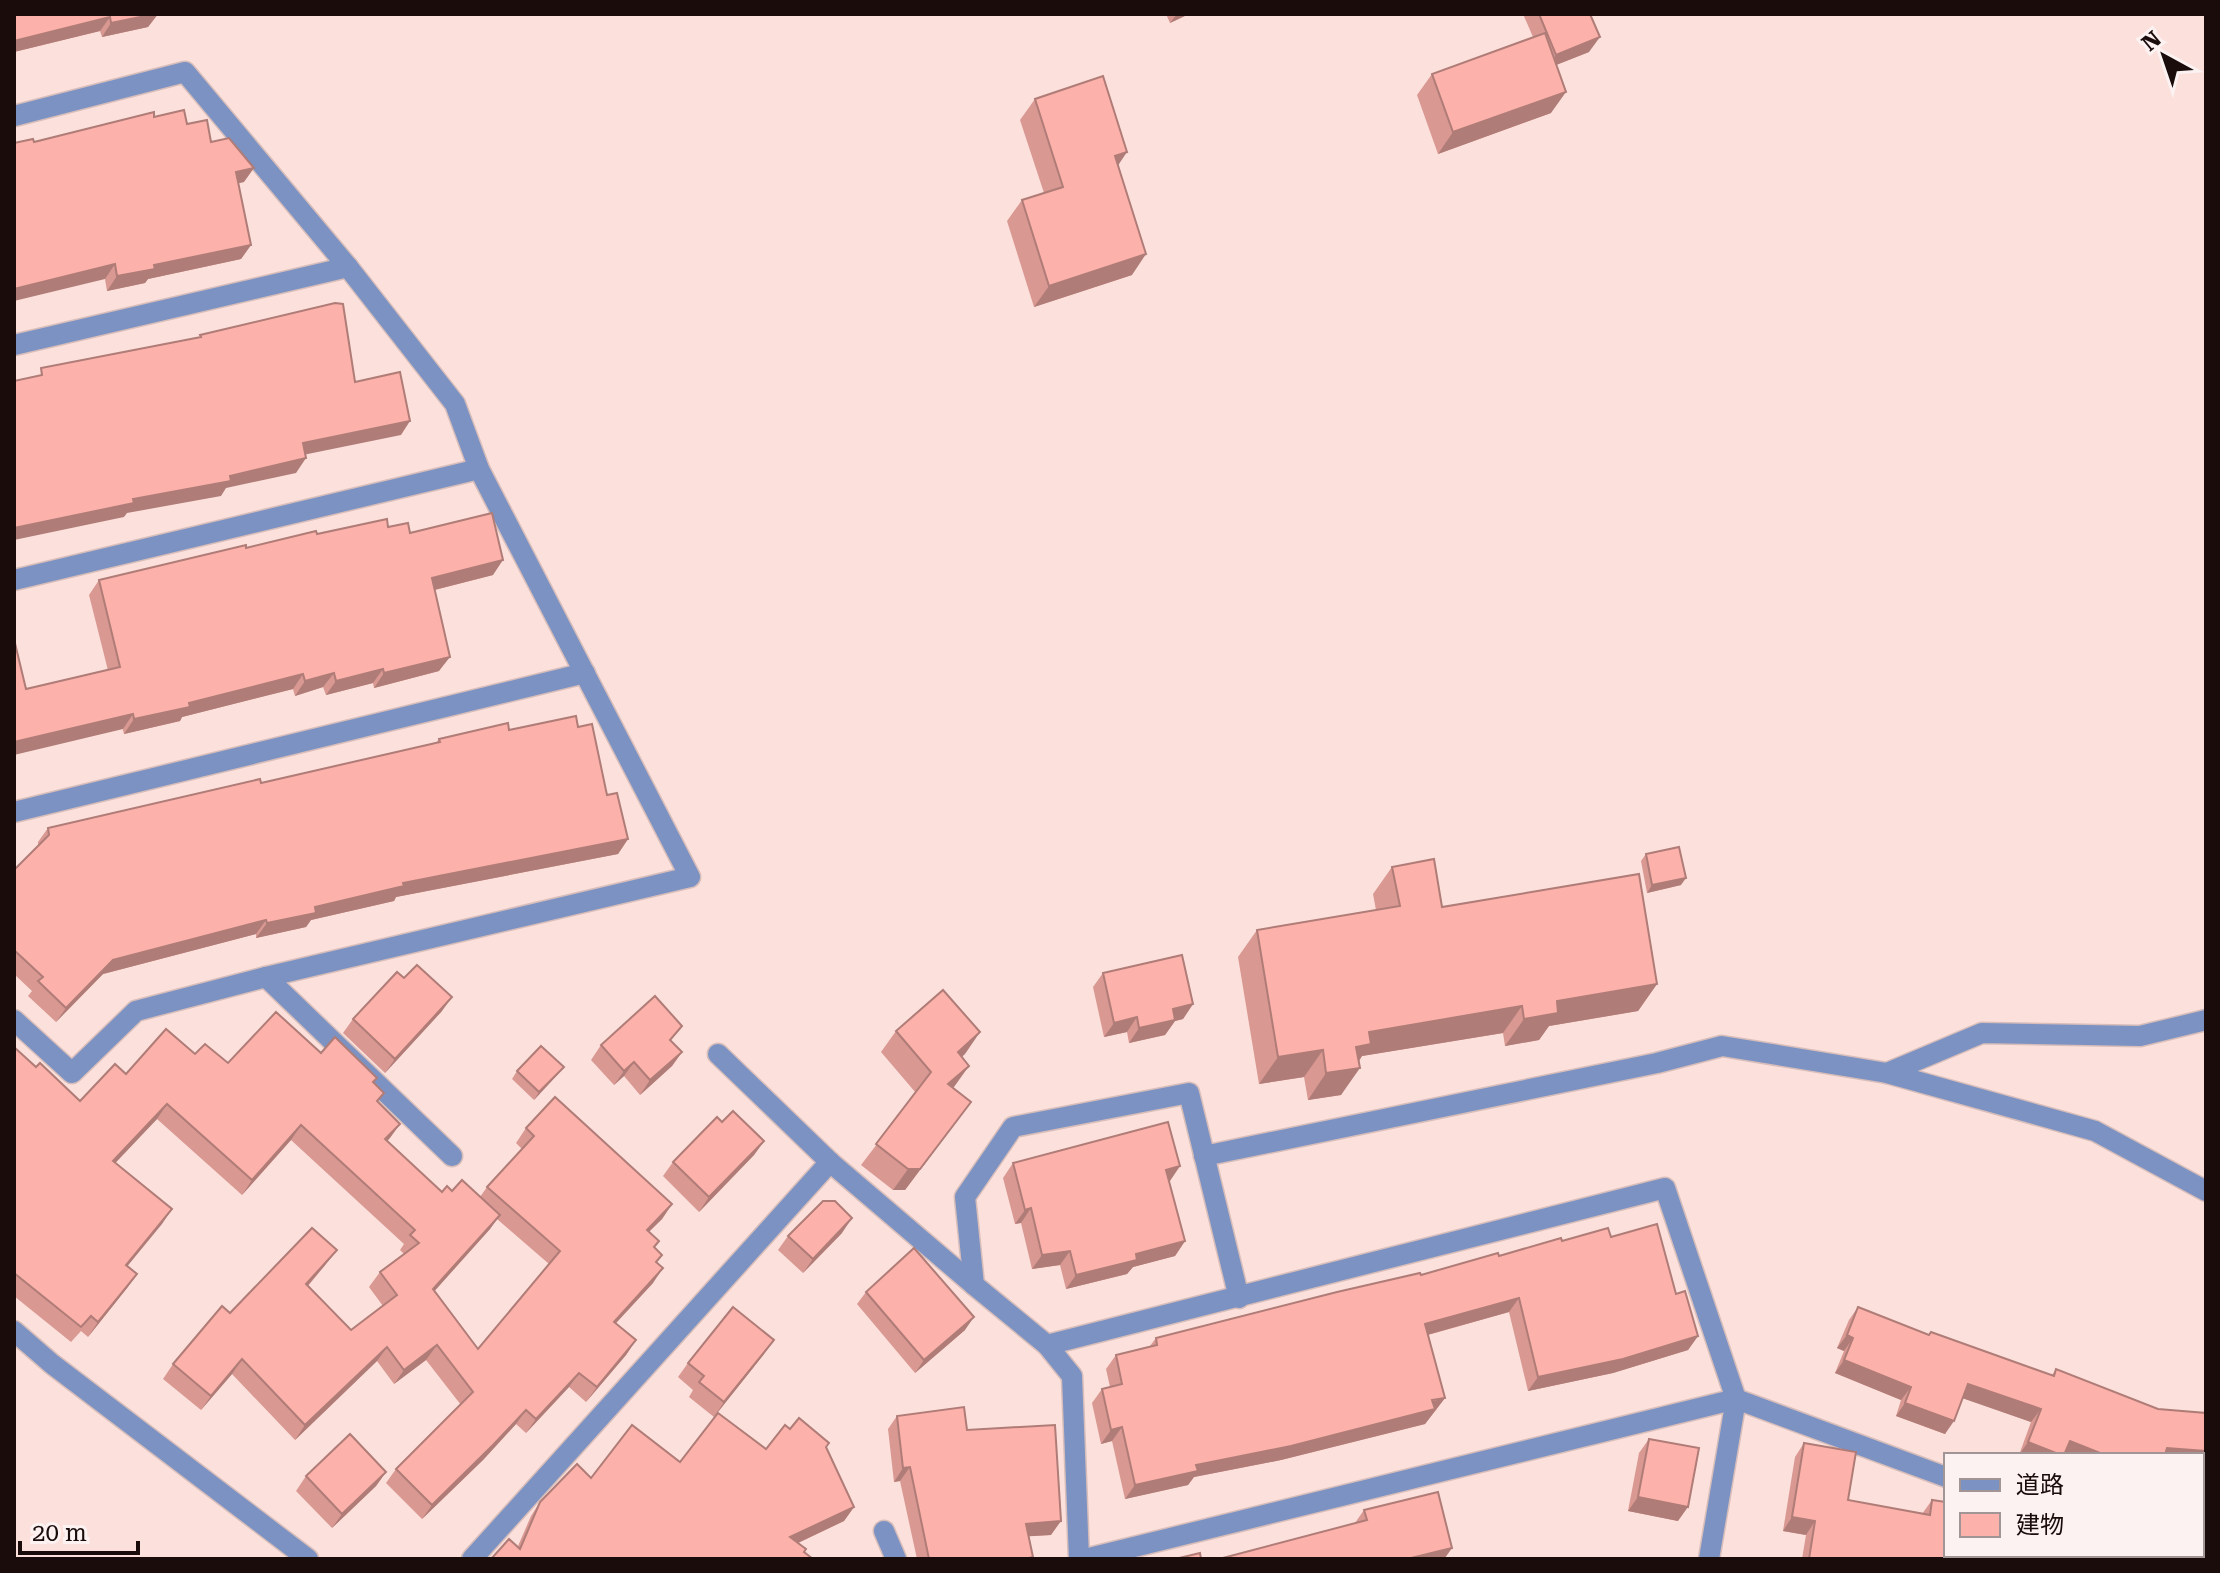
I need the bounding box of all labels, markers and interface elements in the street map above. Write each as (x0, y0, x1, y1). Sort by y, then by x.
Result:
north arrow (2124, 16, 2204, 96)
text: N (2137, 26, 2166, 56)
legend (1944, 1453, 2204, 1557)
text: 道路 (2016, 1471, 2064, 1499)
scale bar (20, 1505, 138, 1555)
text: 建物 (2016, 1511, 2064, 1539)
text: 20 m (32, 1519, 87, 1547)

